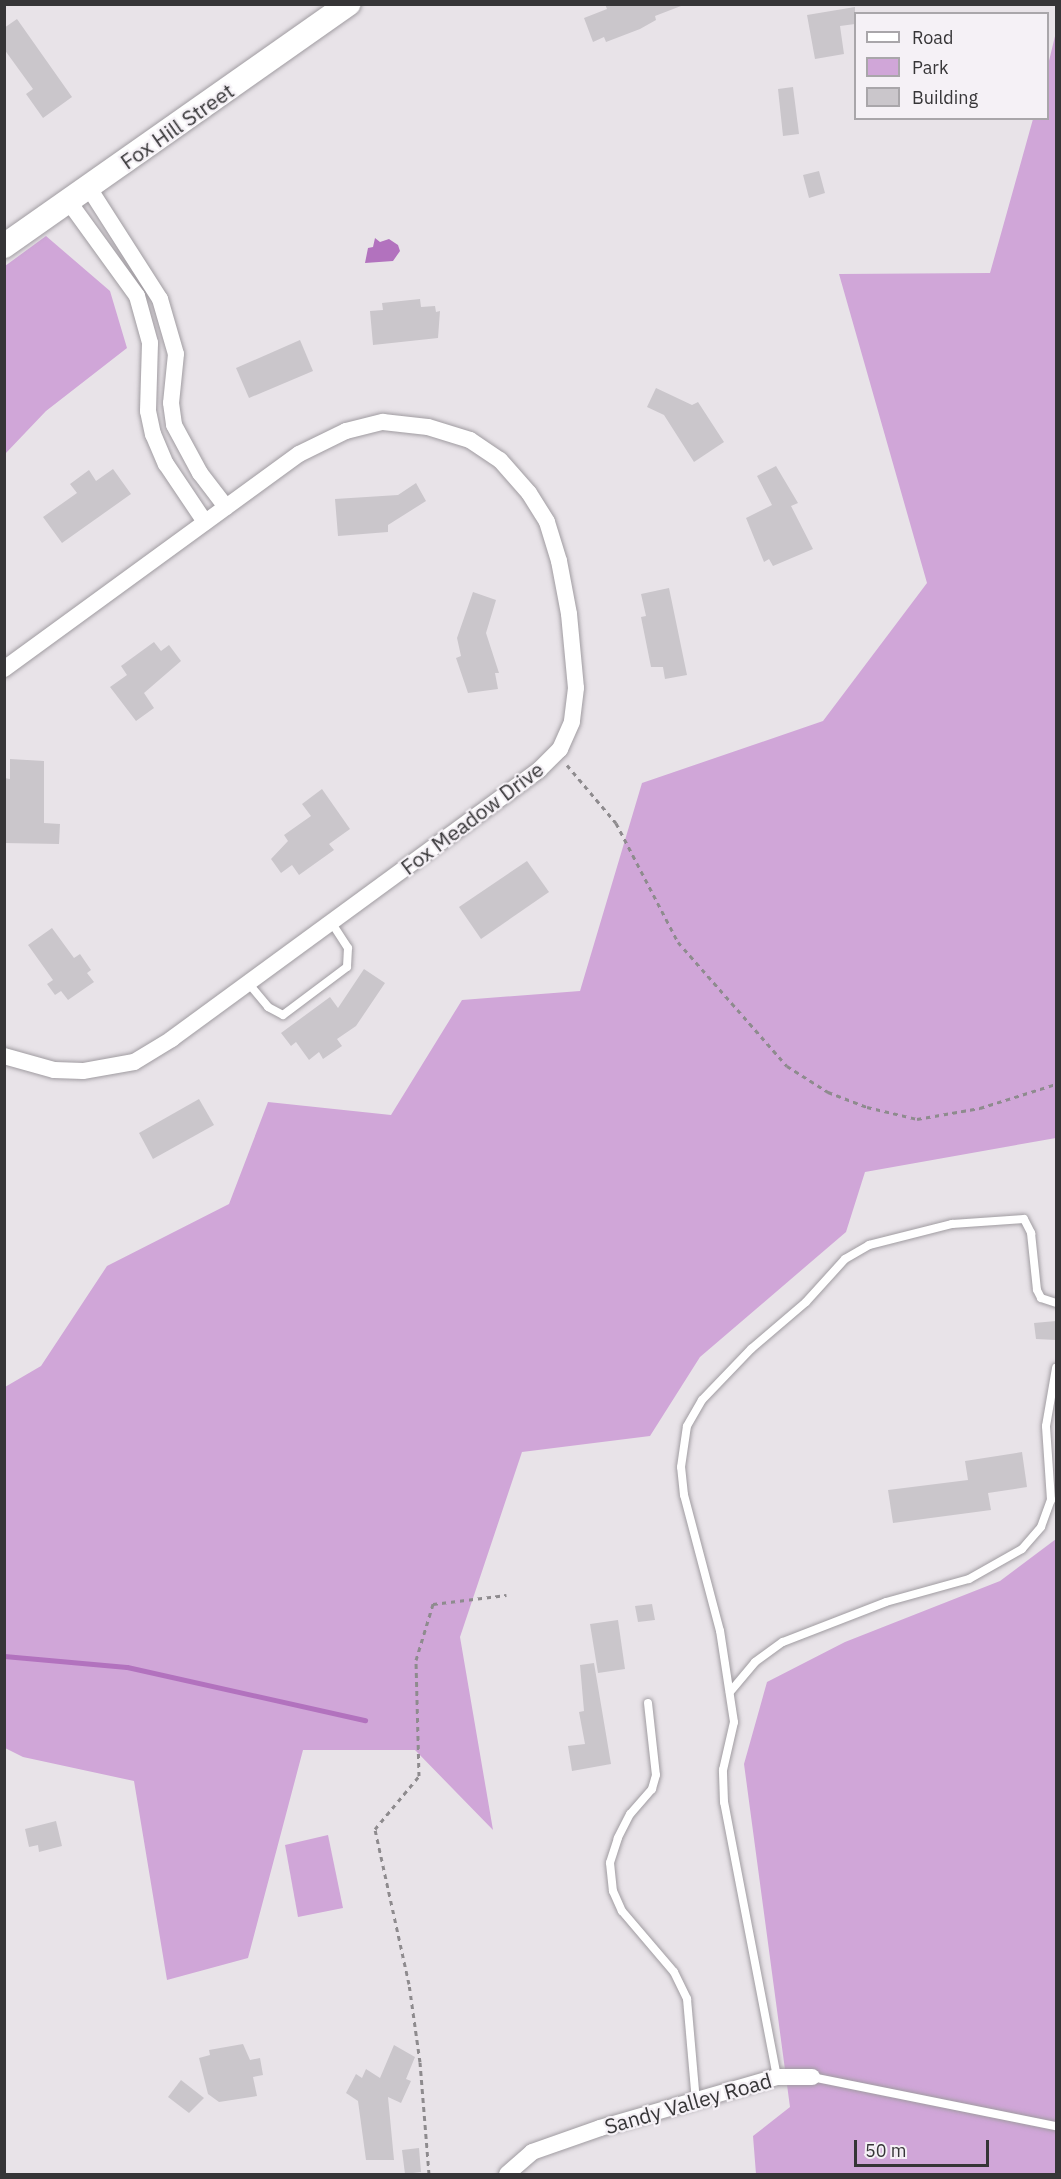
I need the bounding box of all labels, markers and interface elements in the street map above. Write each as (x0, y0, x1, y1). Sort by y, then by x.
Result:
legend (854, 12, 1049, 120)
text: Road (912, 26, 953, 49)
text: Park (912, 56, 948, 79)
street label: Fox Hill Street (116, 78, 238, 174)
text: Building (912, 86, 978, 109)
street label: Fox Meadow Drive (396, 756, 548, 880)
street label: Sandy Valley Road (601, 2067, 775, 2139)
scale bar (857, 2128, 992, 2166)
text: 50 m (865, 2139, 907, 2162)

